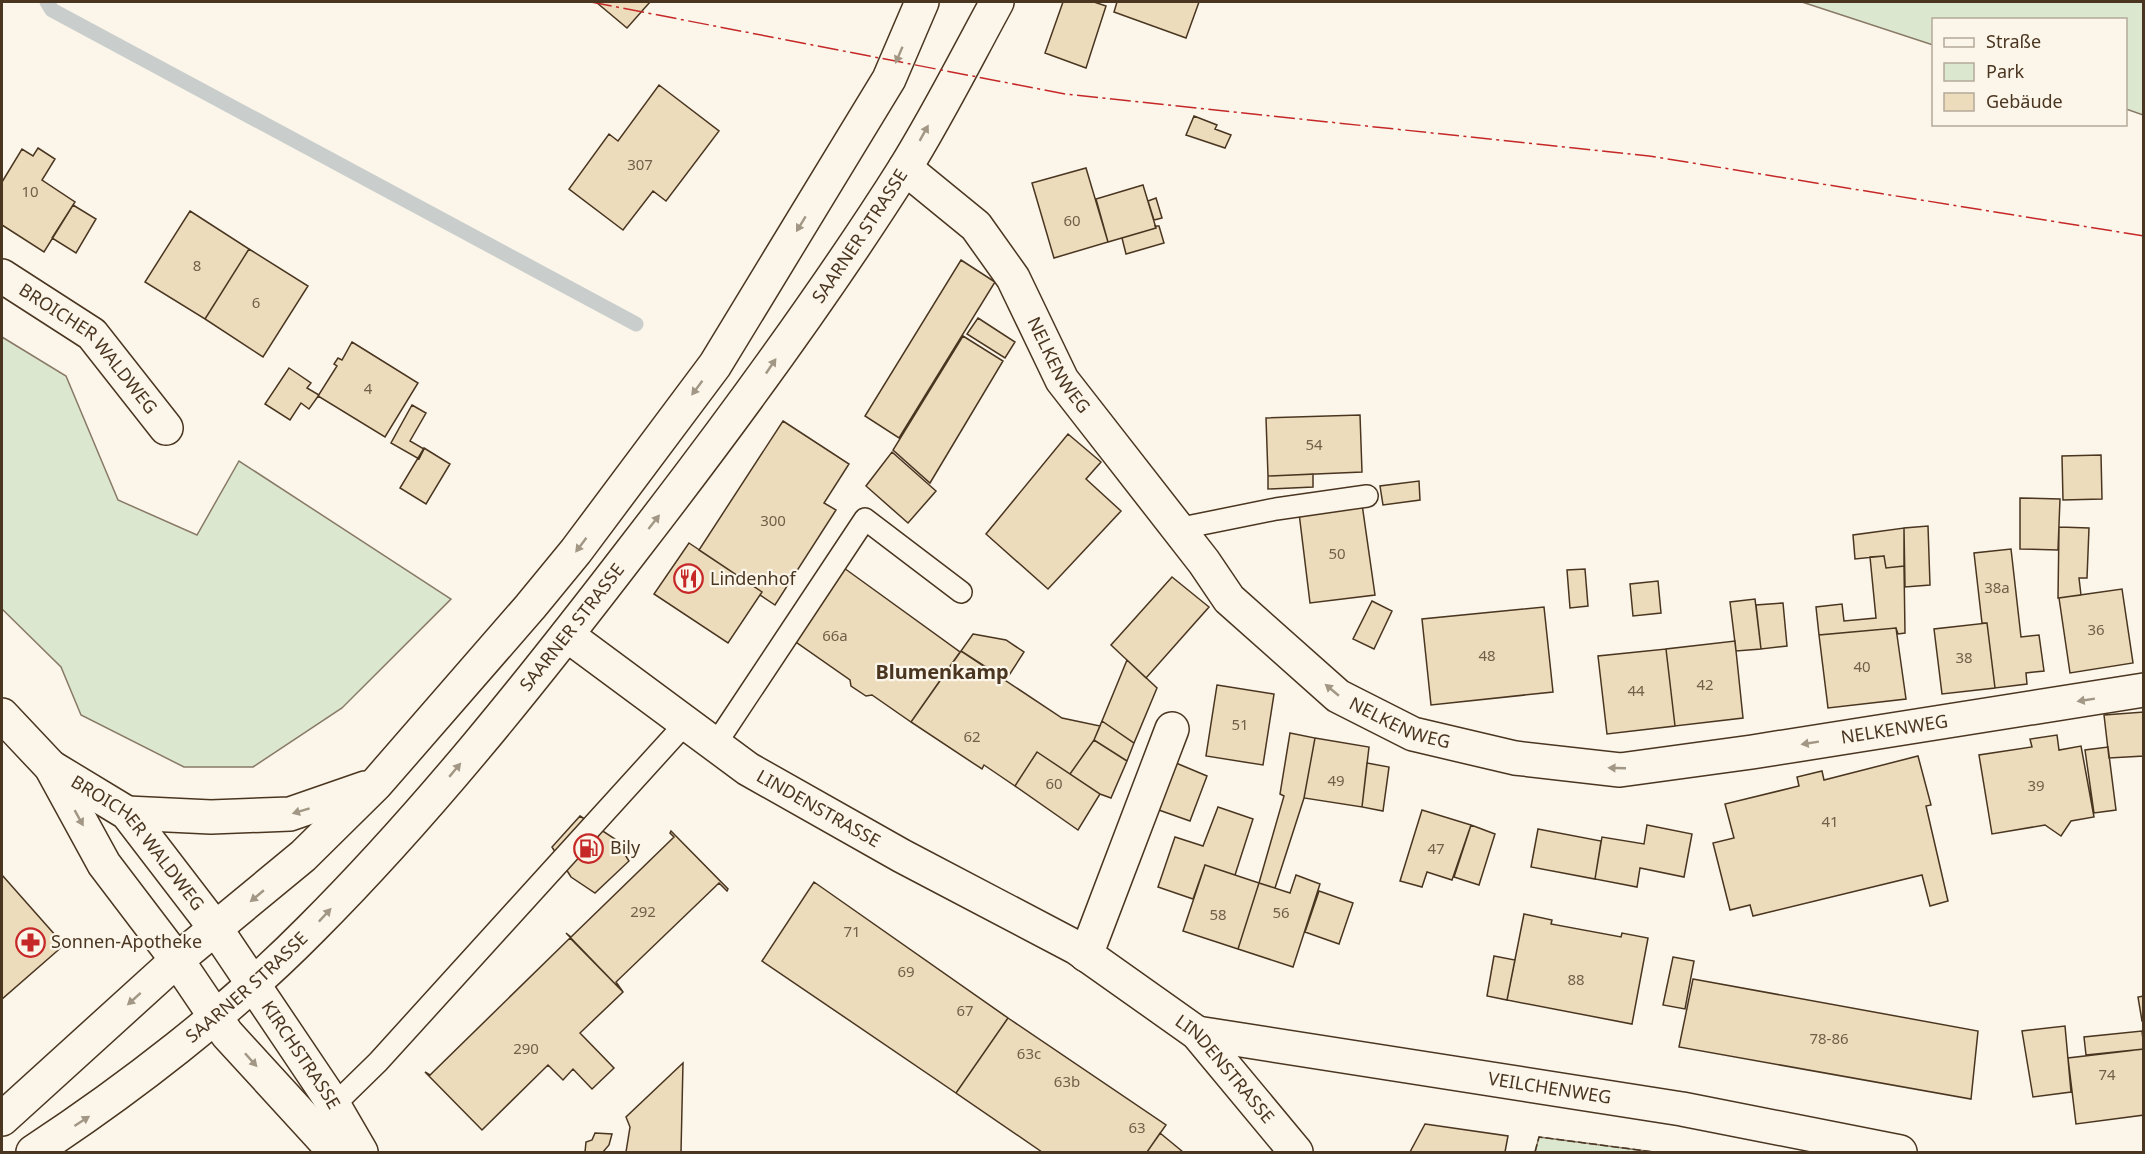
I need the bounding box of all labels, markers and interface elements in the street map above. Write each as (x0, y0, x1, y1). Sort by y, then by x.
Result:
legend (1932, 18, 2127, 126)
text: Straße (1986, 29, 2041, 53)
one-way arrow (894, 47, 904, 65)
text: Park (1986, 59, 2024, 83)
text: Gebäude (1986, 89, 2063, 113)
one-way arrow (919, 124, 929, 141)
house number: 307 (627, 154, 653, 174)
street label: SAARNER STRASSE (806, 164, 912, 307)
house number: 10 (21, 181, 39, 201)
house number: 60 (1063, 210, 1081, 230)
one-way arrow (796, 215, 807, 232)
house number: 8 (193, 255, 201, 275)
street label: BROICHER WALDWEG (15, 277, 163, 418)
house number: 6 (252, 292, 260, 312)
street label: NELKENWEG (1022, 313, 1096, 418)
one-way arrow (765, 359, 777, 375)
house number: 4 (364, 378, 373, 398)
one-way arrow (692, 381, 704, 396)
house number: 54 (1305, 434, 1323, 454)
house number: 300 (760, 510, 786, 530)
one-way arrow (648, 515, 660, 530)
one-way arrow (575, 537, 587, 552)
house number: 50 (1328, 543, 1346, 563)
street label: SAARNER STRASSE (514, 558, 629, 696)
restaurant icon: Lindenhof (673, 563, 705, 595)
place label: Lindenhof (710, 566, 797, 590)
house number: 38a (1984, 577, 2010, 597)
house number: 36 (2087, 619, 2105, 639)
house number: 66a (822, 625, 848, 645)
house number: 48 (1478, 645, 1496, 665)
house number: 38 (1955, 647, 1973, 667)
house number: 40 (1853, 656, 1871, 676)
district label: Blumenkamp (875, 658, 1009, 685)
house number: 42 (1696, 674, 1714, 694)
house number: 44 (1627, 680, 1645, 700)
one-way arrow (1325, 684, 1340, 697)
street label: NELKENWEG (1346, 691, 1453, 753)
one-way arrow (2076, 695, 2095, 704)
street label: NELKENWEG (1839, 708, 1949, 749)
house number: 51 (1231, 714, 1249, 734)
house number: 62 (963, 726, 981, 746)
one-way arrow (1800, 738, 1819, 747)
one-way arrow (448, 762, 460, 777)
street label: LINDENSTRASSE (753, 763, 885, 852)
one-way arrow (1607, 764, 1626, 773)
street label: BROICHER WALDWEG (67, 769, 210, 915)
house number: 49 (1327, 770, 1345, 790)
house number: 60 (1045, 773, 1063, 793)
house number: 39 (2027, 775, 2045, 795)
one-way arrow (292, 806, 310, 816)
one-way arrow (74, 810, 84, 827)
house number: 41 (1821, 811, 1839, 831)
fuel station icon: Bily (573, 832, 605, 864)
place label: Bily (610, 835, 641, 859)
house number: 47 (1427, 838, 1445, 858)
one-way arrow (250, 889, 265, 902)
house number: 292 (630, 901, 656, 921)
house number: 56 (1272, 902, 1290, 922)
house number: 58 (1209, 904, 1227, 924)
one-way arrow (318, 908, 331, 923)
house number: 71 (843, 921, 861, 941)
pharmacy icon: Sonnen-Apotheke (14, 926, 46, 958)
street label: SAARNER STRASSE (180, 926, 313, 1048)
place label: Sonnen-Apotheke (51, 929, 202, 953)
house number: 69 (897, 961, 915, 981)
house number: 88 (1567, 969, 1585, 989)
one-way arrow (126, 992, 141, 1006)
street label: KIRCHSTRASSE (257, 996, 346, 1113)
house number: 67 (956, 1000, 974, 1020)
street label: LINDENSTRASSE (1171, 1008, 1280, 1128)
house number: 78-86 (1809, 1028, 1849, 1048)
house number: 290 (513, 1038, 539, 1058)
house number: 63c (1017, 1043, 1041, 1063)
one-way arrow (244, 1053, 258, 1068)
house number: 74 (2098, 1064, 2116, 1084)
street label: VEILCHENWEG (1487, 1066, 1613, 1109)
house number: 63b (1054, 1071, 1080, 1091)
one-way arrow (73, 1115, 90, 1126)
house number: 63 (1128, 1117, 1146, 1137)

